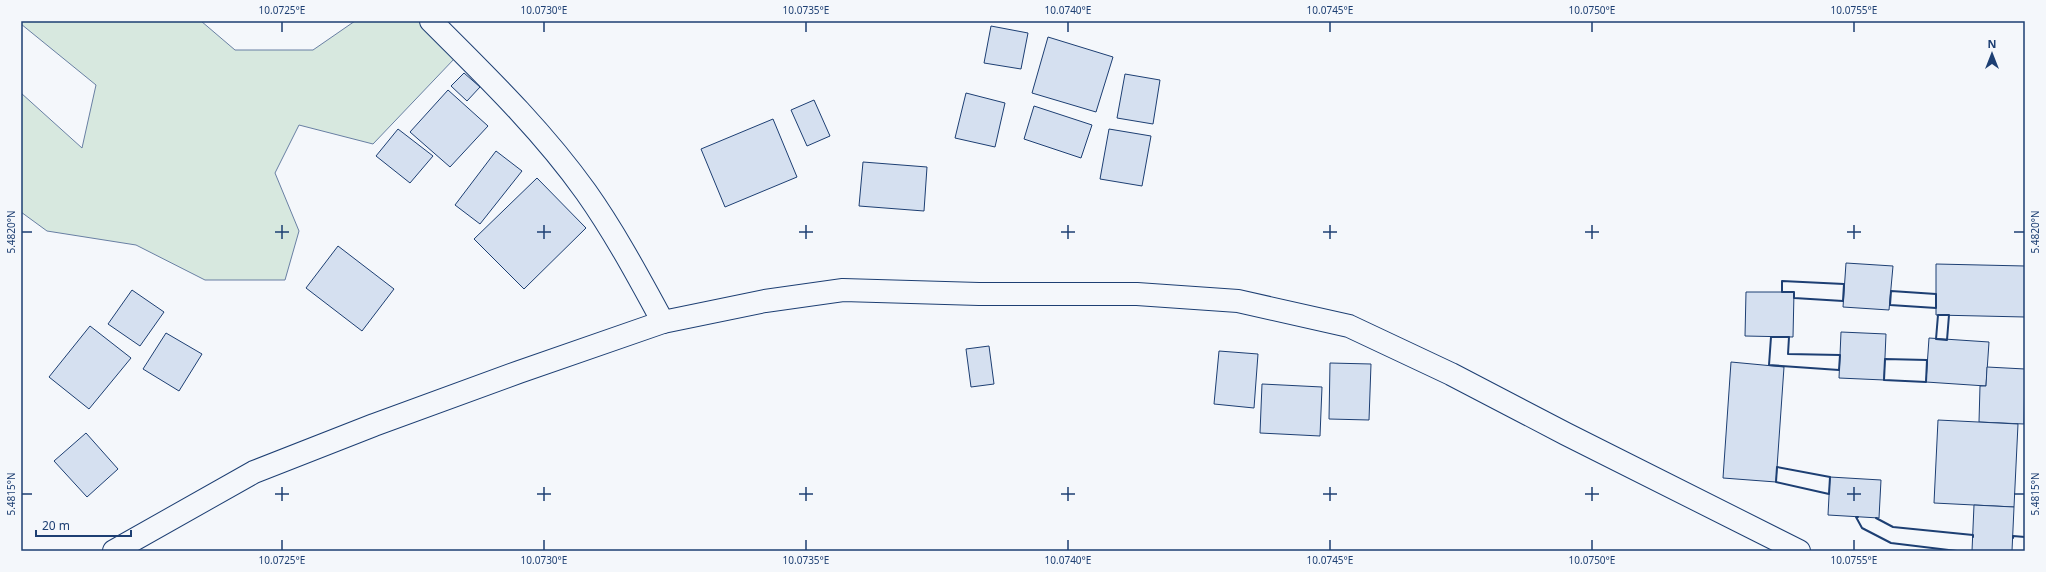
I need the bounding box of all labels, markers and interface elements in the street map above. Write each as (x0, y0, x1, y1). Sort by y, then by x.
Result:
text: 10.0725°E (259, 3, 305, 17)
text: 10.0730°E (521, 3, 567, 17)
text: 10.0735°E (783, 3, 829, 17)
text: 10.0740°E (1045, 3, 1091, 17)
text: 10.0745°E (1307, 3, 1353, 17)
text: 10.0750°E (1569, 3, 1615, 17)
text: 10.0755°E (1831, 3, 1877, 17)
north arrow (1972, 34, 2012, 74)
text: N (1988, 36, 1996, 51)
text: 5.4820°N (4, 210, 18, 254)
text: 5.4820°N (2028, 210, 2042, 254)
text: 5.4815°N (4, 472, 18, 516)
text: 5.4815°N (2028, 472, 2042, 516)
scale bar (36, 512, 131, 538)
text: 20 m (42, 517, 70, 534)
text: 10.0725°E (259, 553, 305, 567)
text: 10.0730°E (521, 553, 567, 567)
text: 10.0735°E (783, 553, 829, 567)
text: 10.0740°E (1045, 553, 1091, 567)
text: 10.0745°E (1307, 553, 1353, 567)
text: 10.0750°E (1569, 553, 1615, 567)
text: 10.0755°E (1831, 553, 1877, 567)

